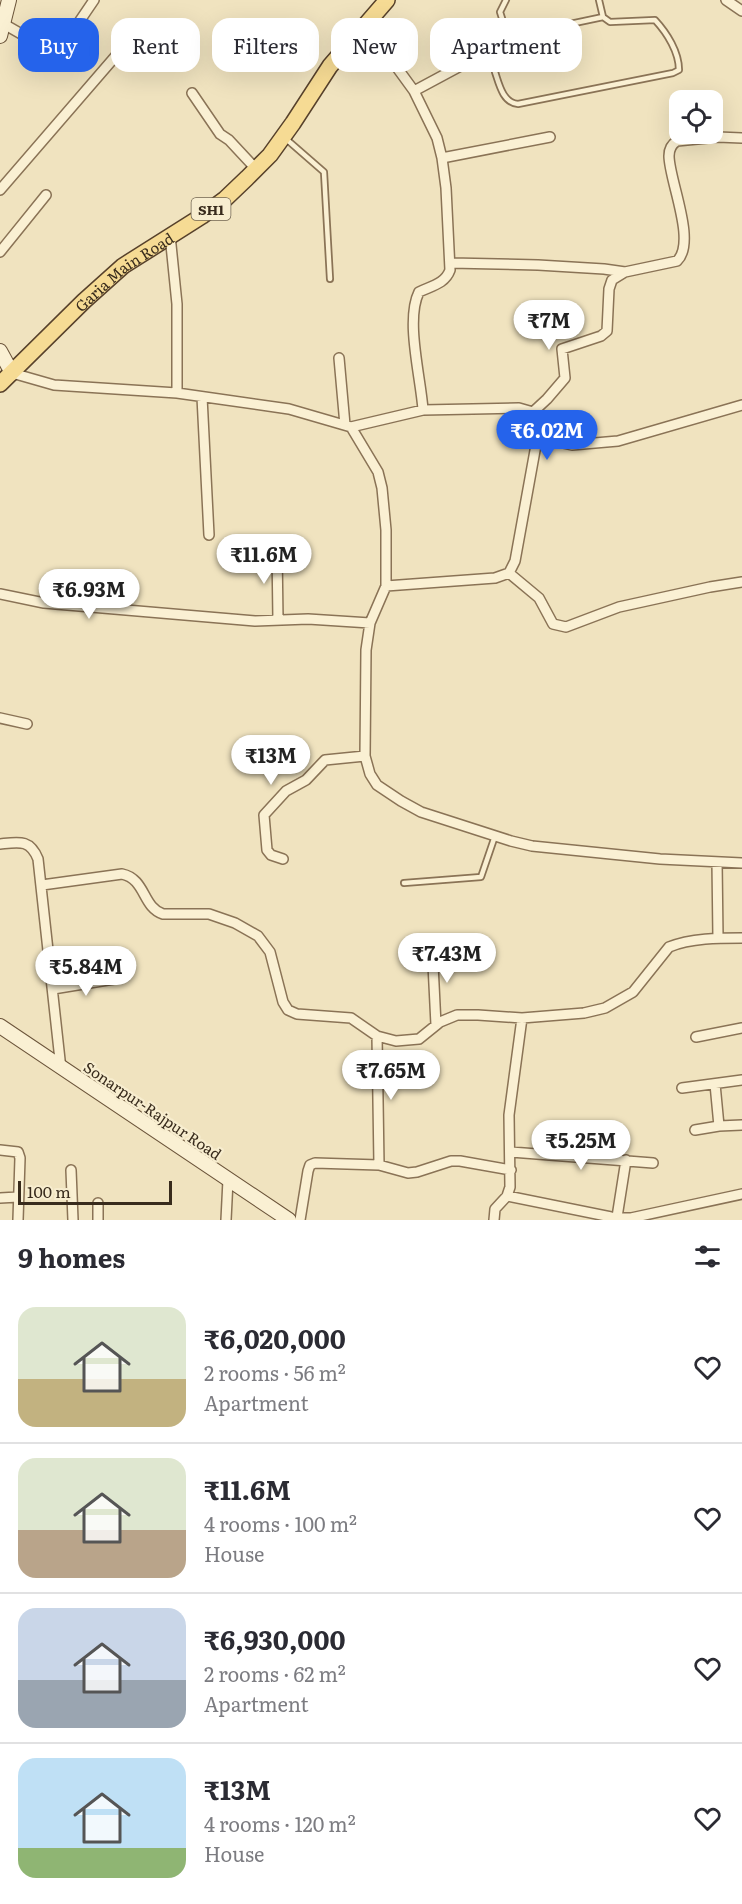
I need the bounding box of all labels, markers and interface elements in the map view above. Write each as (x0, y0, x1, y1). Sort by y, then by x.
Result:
chip: Buy (18, 18, 99, 72)
chip: Rent (111, 18, 200, 72)
chip: Filters (212, 18, 319, 72)
chip: New (331, 18, 418, 72)
chip: Apartment (430, 18, 582, 72)
map controls (669, 90, 723, 144)
button: locate (669, 90, 723, 144)
road number: SH1 (192, 198, 230, 220)
street label: Garia Main Road (69, 226, 178, 316)
pin: ₹7M (520, 300, 578, 351)
text: ₹7M (528, 304, 570, 334)
pin: ₹6.02M (498, 410, 596, 461)
text: ₹6.02M (510, 414, 584, 444)
pin: ₹11.6M (215, 534, 313, 585)
text: ₹11.6M (231, 538, 297, 568)
pin: ₹6.93M (40, 569, 138, 620)
text: ₹6.93M (53, 573, 125, 603)
pin: ₹13M (235, 735, 307, 786)
text: ₹13M (245, 739, 297, 769)
pin: ₹7.43M (398, 933, 496, 984)
text: ₹7.43M (412, 937, 482, 967)
pin: ₹5.84M (37, 946, 135, 997)
text: ₹5.84M (49, 950, 123, 980)
pin: ₹7.65M (342, 1050, 440, 1101)
text: ₹7.65M (356, 1054, 426, 1084)
street label: Sonarpur-Rajpur Road (79, 1055, 227, 1165)
pin: ₹5.25M (532, 1120, 630, 1171)
text: ₹5.25M (545, 1124, 617, 1154)
scale bar (18, 1178, 172, 1206)
text: 100 m (27, 1179, 71, 1203)
text: 9 homes (18, 1237, 125, 1276)
icon: filters (691, 1240, 724, 1273)
text: ₹6,020,000 (204, 1318, 346, 1357)
icon: home (66, 1331, 138, 1403)
icon: heart (691, 1351, 724, 1384)
text: 2 rooms · 56 m² (204, 1357, 346, 1387)
text: Apartment (204, 1387, 309, 1417)
text: ₹11.6M (204, 1469, 291, 1508)
icon: home (66, 1482, 138, 1554)
icon: heart (691, 1502, 724, 1535)
text: 4 rooms · 100 m² (204, 1508, 357, 1538)
text: House (204, 1538, 264, 1568)
text: ₹6,930,000 (204, 1619, 345, 1658)
icon: home (66, 1632, 138, 1704)
icon: heart (691, 1652, 724, 1685)
text: 2 rooms · 62 m² (204, 1658, 346, 1688)
text: Apartment (204, 1688, 309, 1718)
text: ₹13M (204, 1769, 271, 1808)
icon: home (66, 1782, 138, 1854)
icon: heart (691, 1802, 724, 1835)
text: 4 rooms · 120 m² (204, 1808, 356, 1838)
text: House (204, 1838, 264, 1868)

